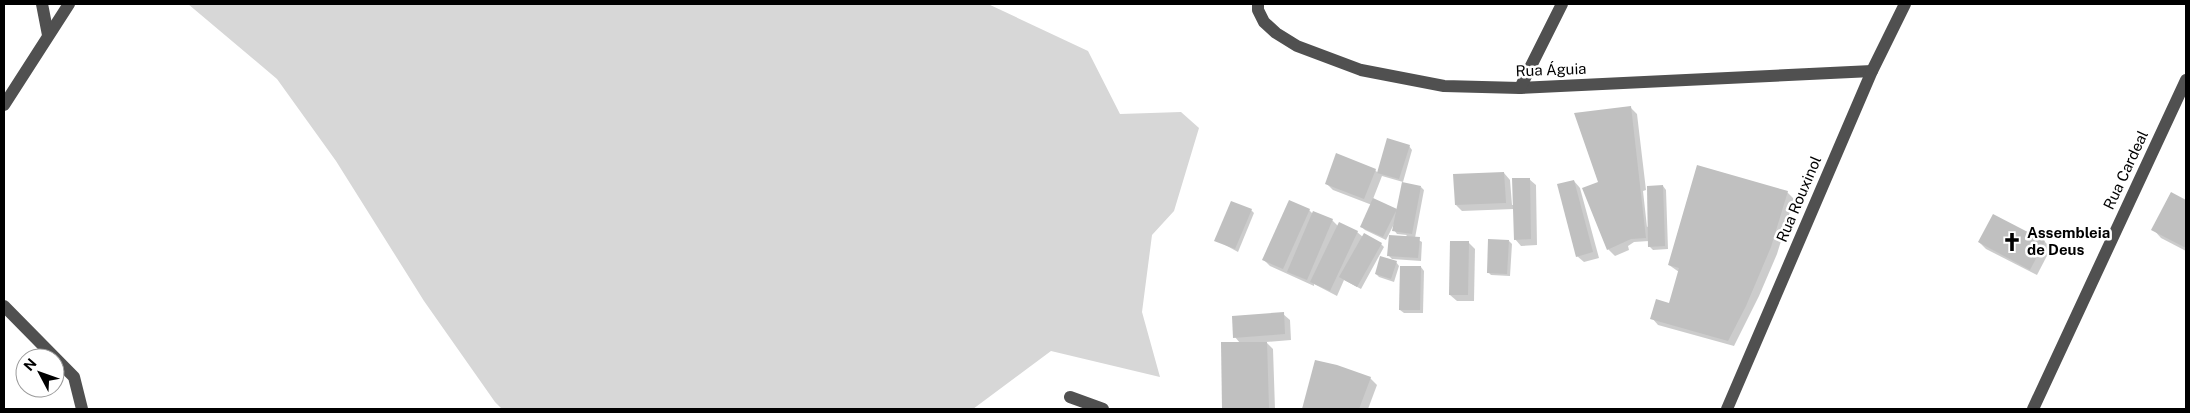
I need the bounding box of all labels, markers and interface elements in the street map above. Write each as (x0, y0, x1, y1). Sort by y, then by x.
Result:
street label: Rua Águia (1515, 60, 1587, 79)
street label: Rua Cardeal (2100, 128, 2151, 212)
street label: Rua Rouxinol (1773, 153, 1824, 244)
place label: Assembleia de Deus (2027, 224, 2110, 258)
church icon: Assembleia de Deus (2001, 231, 2023, 253)
north arrow (15, 348, 65, 398)
text: N (21, 355, 40, 374)

